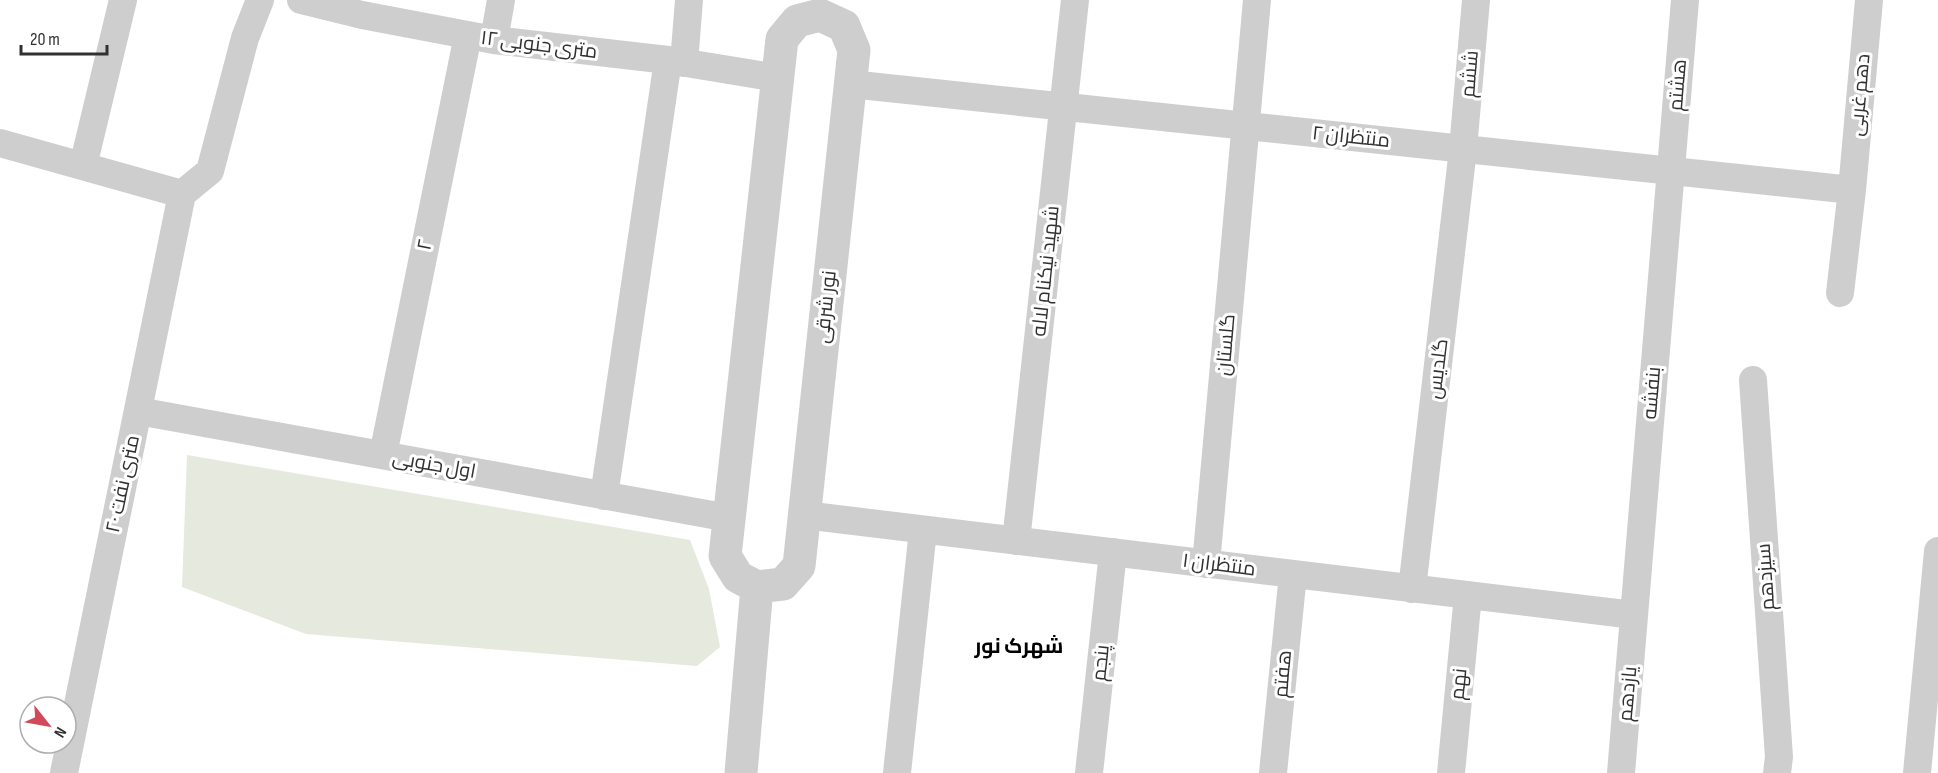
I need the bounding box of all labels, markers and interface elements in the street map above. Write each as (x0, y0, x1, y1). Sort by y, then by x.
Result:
scale bar (21, 18, 106, 56)
street label: ۱۲ متری جنوبی (479, 26, 599, 64)
text: 20 m (30, 29, 60, 50)
street label: ششم (1456, 50, 1485, 99)
street label: دهم غربی (1844, 53, 1877, 137)
street label: هشتم (1664, 58, 1693, 112)
street label: منتظران ۲ (1311, 121, 1391, 153)
street label: شهید نیکنام لاله (1027, 204, 1066, 338)
street label: ۲ (412, 238, 438, 252)
street label: نور شرقی (810, 269, 842, 345)
street label: گلستان (1211, 313, 1241, 377)
street label: گلدیس (1422, 337, 1454, 401)
street label: بنفشه (1638, 366, 1666, 420)
street label: ۲۰ متری نفت (101, 433, 145, 535)
street label: اول جنوبی (390, 446, 478, 484)
street label: سیزدهم (1752, 543, 1781, 611)
street label: منتظران ۱ (1181, 549, 1257, 581)
district label: شهرک نور (974, 634, 1063, 659)
street label: پنجم (1087, 643, 1116, 682)
street label: هفتم (1269, 649, 1298, 699)
street label: یازدهم (1614, 665, 1643, 723)
street label: نهم (1445, 667, 1474, 701)
north arrow (18, 695, 78, 755)
text: N (49, 723, 70, 741)

